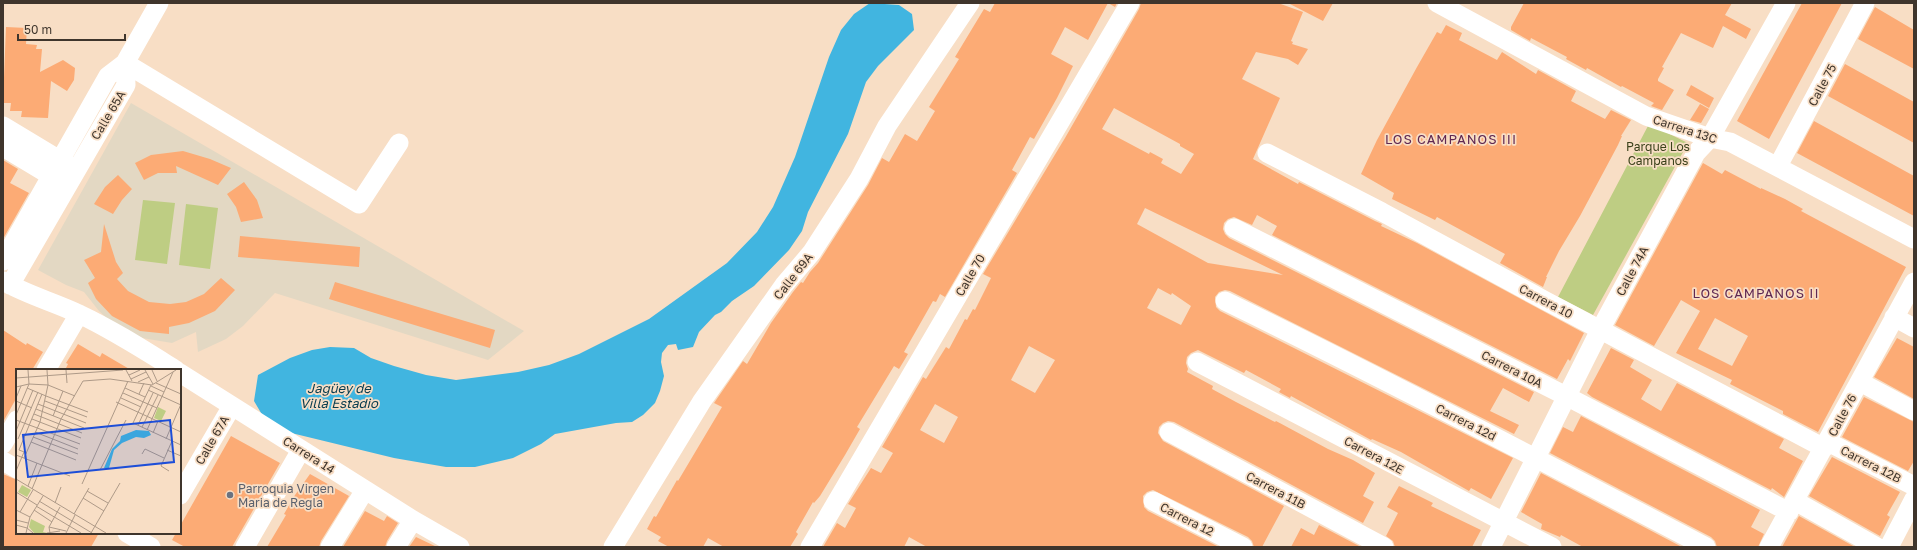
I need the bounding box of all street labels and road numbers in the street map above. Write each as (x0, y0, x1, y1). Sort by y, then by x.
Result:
street label: Calle 75 (1805, 61, 1839, 109)
street label: Calle 65A (87, 88, 129, 142)
street label: Carrera 13C (1651, 112, 1719, 146)
street label: Calle 74A (1613, 244, 1651, 298)
street label: Calle 69A (770, 250, 816, 302)
street label: Calle 70 (952, 251, 988, 299)
street label: Carrera 10 (1517, 281, 1575, 321)
street label: Carrera 10A (1479, 347, 1545, 391)
street label: Calle 76 (1825, 391, 1859, 439)
street label: Carrera 12d (1433, 400, 1499, 444)
street label: Calle 67A (192, 413, 232, 467)
street label: Carrera 14 (280, 433, 338, 477)
street label: Carrera 12E (1342, 433, 1406, 477)
street label: Carrera 12B (1838, 442, 1904, 486)
street label: Carrera 11B (1244, 468, 1308, 512)
street label: Carrera 12 (1158, 499, 1216, 539)

